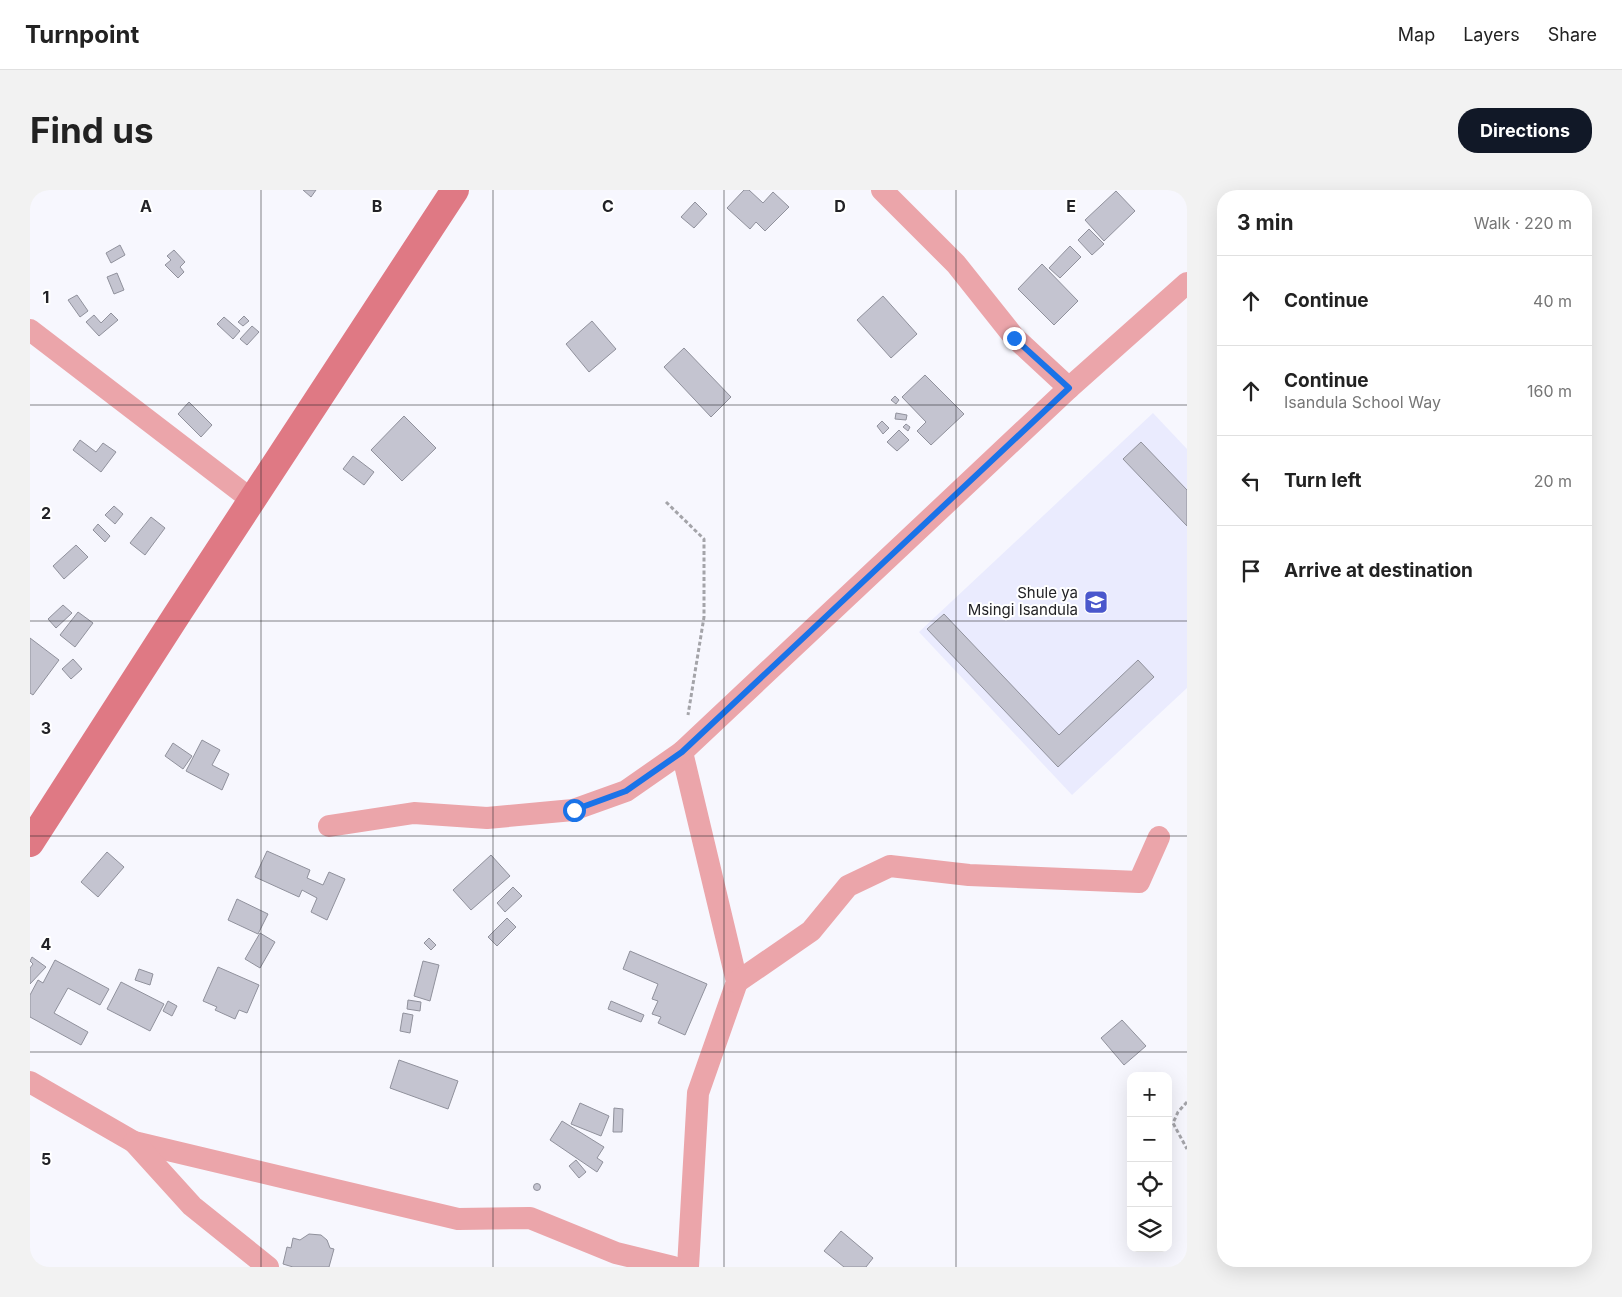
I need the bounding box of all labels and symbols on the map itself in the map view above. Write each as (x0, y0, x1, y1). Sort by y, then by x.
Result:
text: A (140, 196, 152, 216)
text: B (372, 196, 382, 216)
text: C (602, 196, 614, 216)
text: D (834, 196, 846, 216)
text: E (1066, 196, 1076, 216)
text: 1 (43, 287, 49, 307)
route end (1003, 327, 1026, 350)
text: 2 (41, 503, 51, 523)
place label: Shule ya Msingi Isandula (968, 583, 1078, 619)
school or university icon: Shule ya Msingi Isandula (1083, 589, 1109, 615)
text: 3 (41, 718, 51, 738)
route start (563, 799, 586, 822)
text: 4 (41, 934, 52, 954)
text: 5 (41, 1149, 51, 1169)

